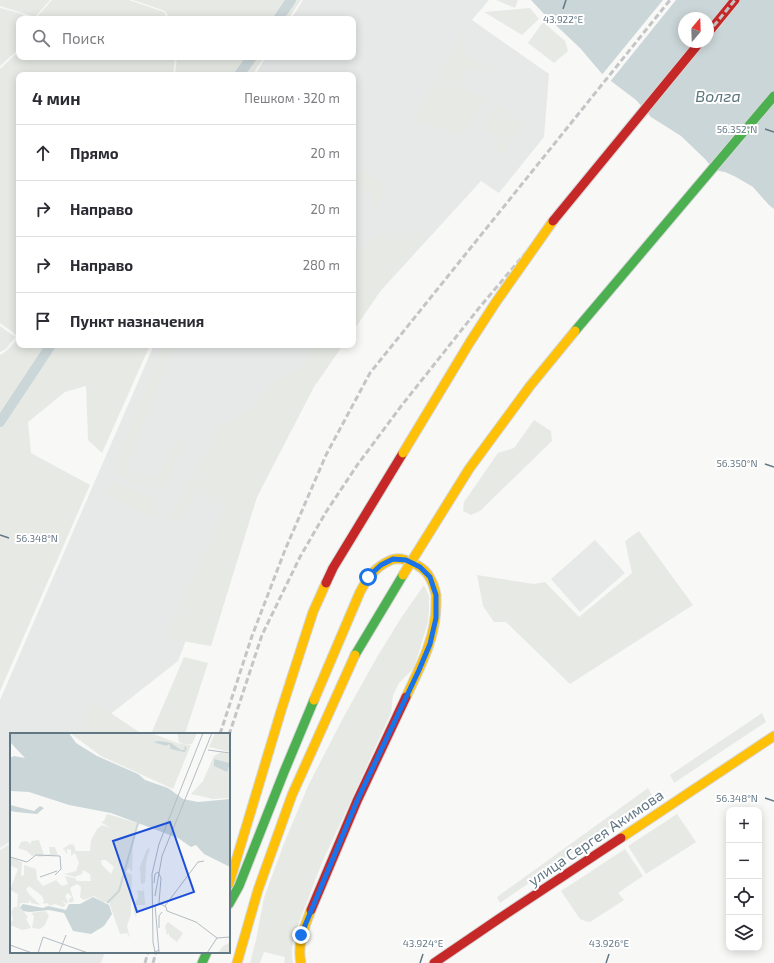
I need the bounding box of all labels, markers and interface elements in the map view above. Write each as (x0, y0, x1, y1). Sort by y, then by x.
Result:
north arrow (678, 12, 714, 48)
text: 43.922°E (543, 13, 583, 25)
search box (16, 16, 356, 60)
icon: search (30, 27, 52, 49)
text: Поиск (62, 29, 105, 47)
water label: Волга (695, 86, 741, 105)
text: 4 мин (32, 88, 81, 108)
text: Пешком · 320 m (244, 90, 340, 106)
text: 56.352°N (717, 123, 757, 135)
icon: ahead (32, 142, 54, 164)
text: Прямо (70, 144, 119, 162)
text: 20 m (311, 145, 340, 161)
icon: right (32, 198, 54, 220)
text: Направо (70, 200, 133, 218)
text: 20 m (311, 201, 340, 217)
icon: right (32, 254, 54, 276)
text: Направо (70, 256, 133, 274)
text: 280 m (303, 257, 340, 273)
icon: arrive (32, 310, 54, 332)
text: Пункт назначения (70, 312, 204, 330)
text: 56.350°N (717, 457, 758, 469)
text: 56.348°N (16, 532, 58, 544)
route start (359, 568, 377, 586)
inset map (10, 733, 230, 953)
street label: улица Сергея Акимова (524, 785, 667, 890)
text: 56.348°N (716, 792, 758, 804)
map controls (726, 807, 762, 951)
button: + (726, 807, 762, 843)
button: − (726, 843, 762, 879)
button: locate (726, 879, 762, 915)
button: layers (726, 915, 762, 951)
route end (292, 926, 310, 944)
text: 43.924°E (403, 937, 444, 949)
text: 43.926°E (589, 937, 630, 949)

